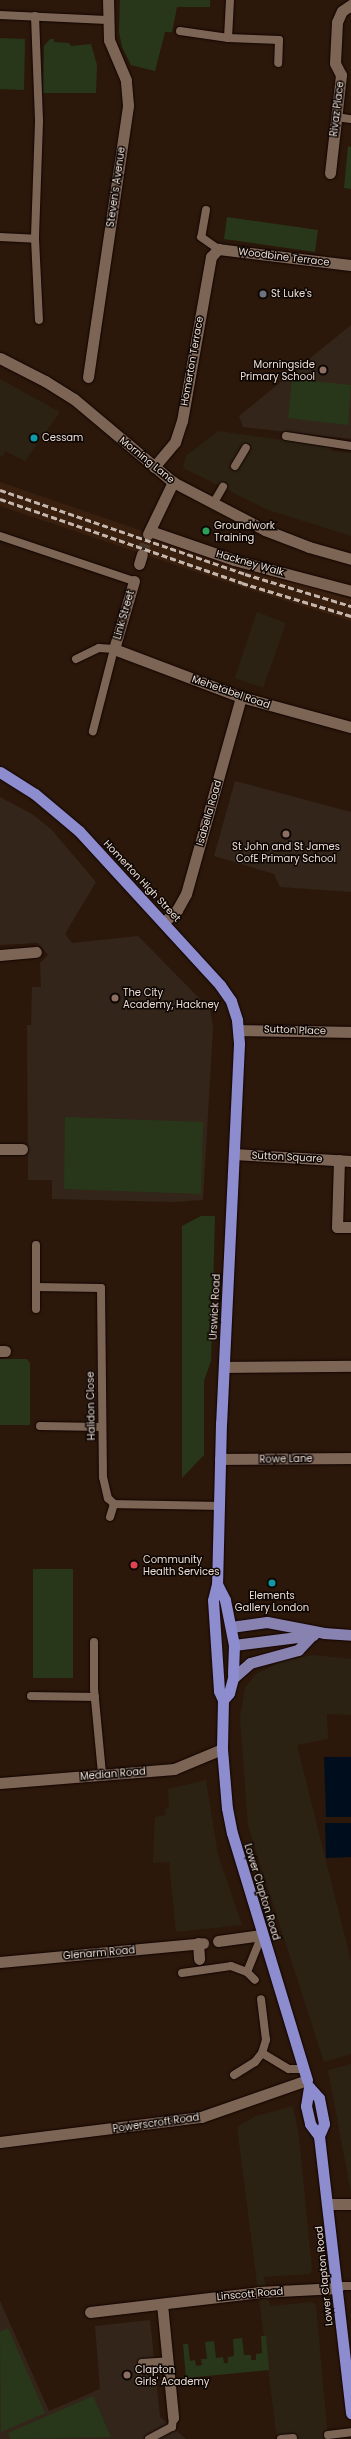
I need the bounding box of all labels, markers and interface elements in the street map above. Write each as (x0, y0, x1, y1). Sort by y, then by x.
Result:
street label: Rivaz Place (328, 81, 346, 137)
street label: Steven's Avenue (104, 146, 128, 228)
street label: Woodbine Terrace (238, 245, 330, 269)
place label: St Luke's (271, 288, 312, 300)
marker: St Luke's (258, 289, 268, 299)
street label: Homerton Terrace (178, 315, 206, 407)
place label: Morningside Primary School (240, 358, 315, 382)
marker: Morningside Primary School (318, 365, 328, 375)
place label: Cessam (42, 432, 83, 444)
marker: Cessam (29, 433, 39, 443)
street label: Morning Lane (117, 434, 177, 486)
place label: Groundwork Training (214, 519, 275, 542)
marker: Groundwork Training (201, 526, 211, 536)
street label: Hackney Walk (215, 548, 285, 578)
street label: Link Street (111, 589, 137, 641)
street label: Mehetabel Road (190, 673, 272, 711)
street label: Isabella Road (194, 779, 224, 847)
marker: St John and St James CofE Primary School (281, 829, 291, 839)
street label: Homerton High Street (101, 838, 183, 924)
place label: St John and St James CofE Primary School (232, 840, 340, 864)
place label: The City Academy, Hackney (123, 986, 219, 1010)
marker: The City Academy, Hackney (110, 993, 120, 1003)
street label: Sutton Place (264, 1023, 326, 1037)
street label: Sutton Square (251, 1149, 323, 1165)
street label: Urswick Road (207, 1274, 223, 1340)
street label: Halidon Close (84, 1371, 98, 1441)
street label: Rowe Lane (259, 1453, 313, 1465)
place label: Community Health Services (143, 1553, 219, 1576)
marker: Community Health Services (128, 1559, 140, 1571)
marker: Elements Gallery London (267, 1578, 277, 1588)
place label: Elements Gallery London (235, 1589, 309, 1612)
street label: Median Road (80, 1765, 146, 1783)
street label: Lower Clapton Road (242, 1842, 282, 1942)
street label: Glenarm Road (62, 1944, 136, 1962)
street label: Powerscroft Road (112, 2111, 200, 2135)
street label: Lower Clapton Road (313, 2225, 335, 2327)
street label: Linscott Road (216, 2285, 284, 2303)
place label: Clapton Girls' Academy (135, 2363, 209, 2386)
marker: Clapton Girls' Academy (122, 2370, 132, 2380)

